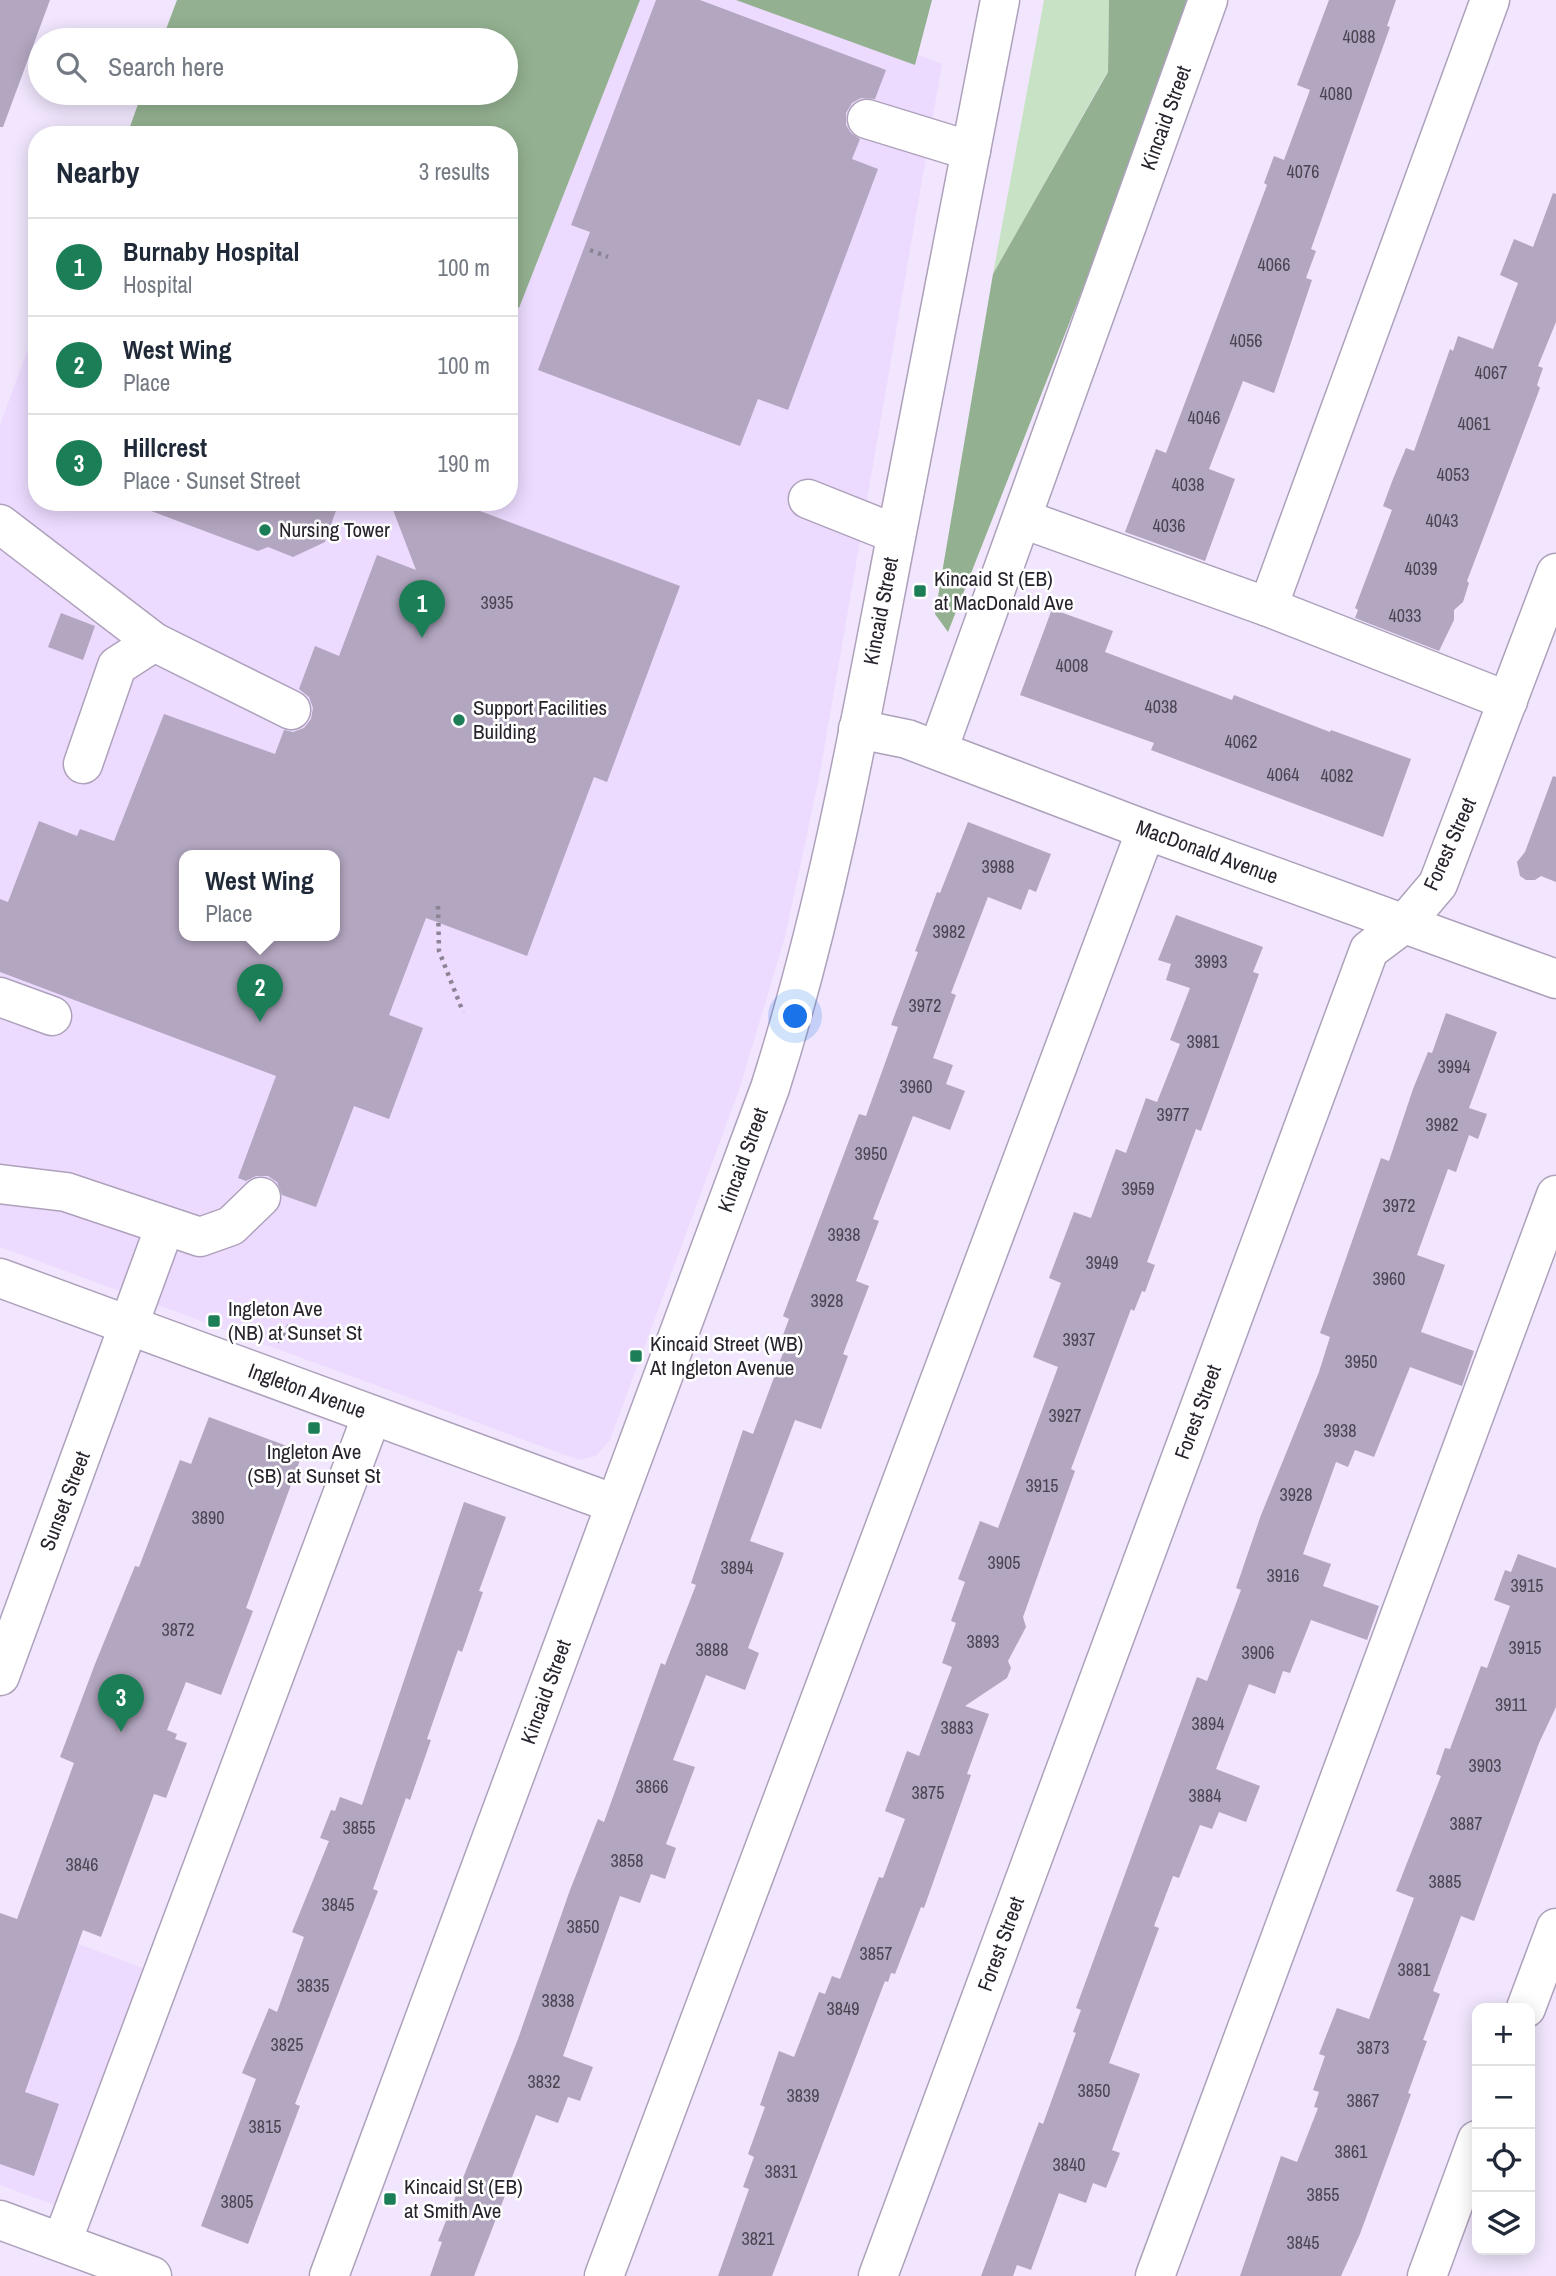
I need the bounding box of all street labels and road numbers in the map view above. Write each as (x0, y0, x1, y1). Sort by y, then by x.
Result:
street label: Kincaid Street (1133, 61, 1198, 174)
street label: Kincaid Street (856, 554, 905, 667)
street label: Forest Street (1416, 793, 1483, 895)
street label: MacDonald Avenue (1132, 812, 1282, 891)
street label: Kincaid Street (710, 1103, 775, 1216)
street label: Ingleton Avenue (244, 1356, 370, 1425)
street label: Forest Street (1167, 1360, 1228, 1463)
street label: Sunset Street (32, 1447, 97, 1555)
street label: Kincaid Street (513, 1635, 578, 1748)
street label: Forest Street (970, 1892, 1031, 1995)

